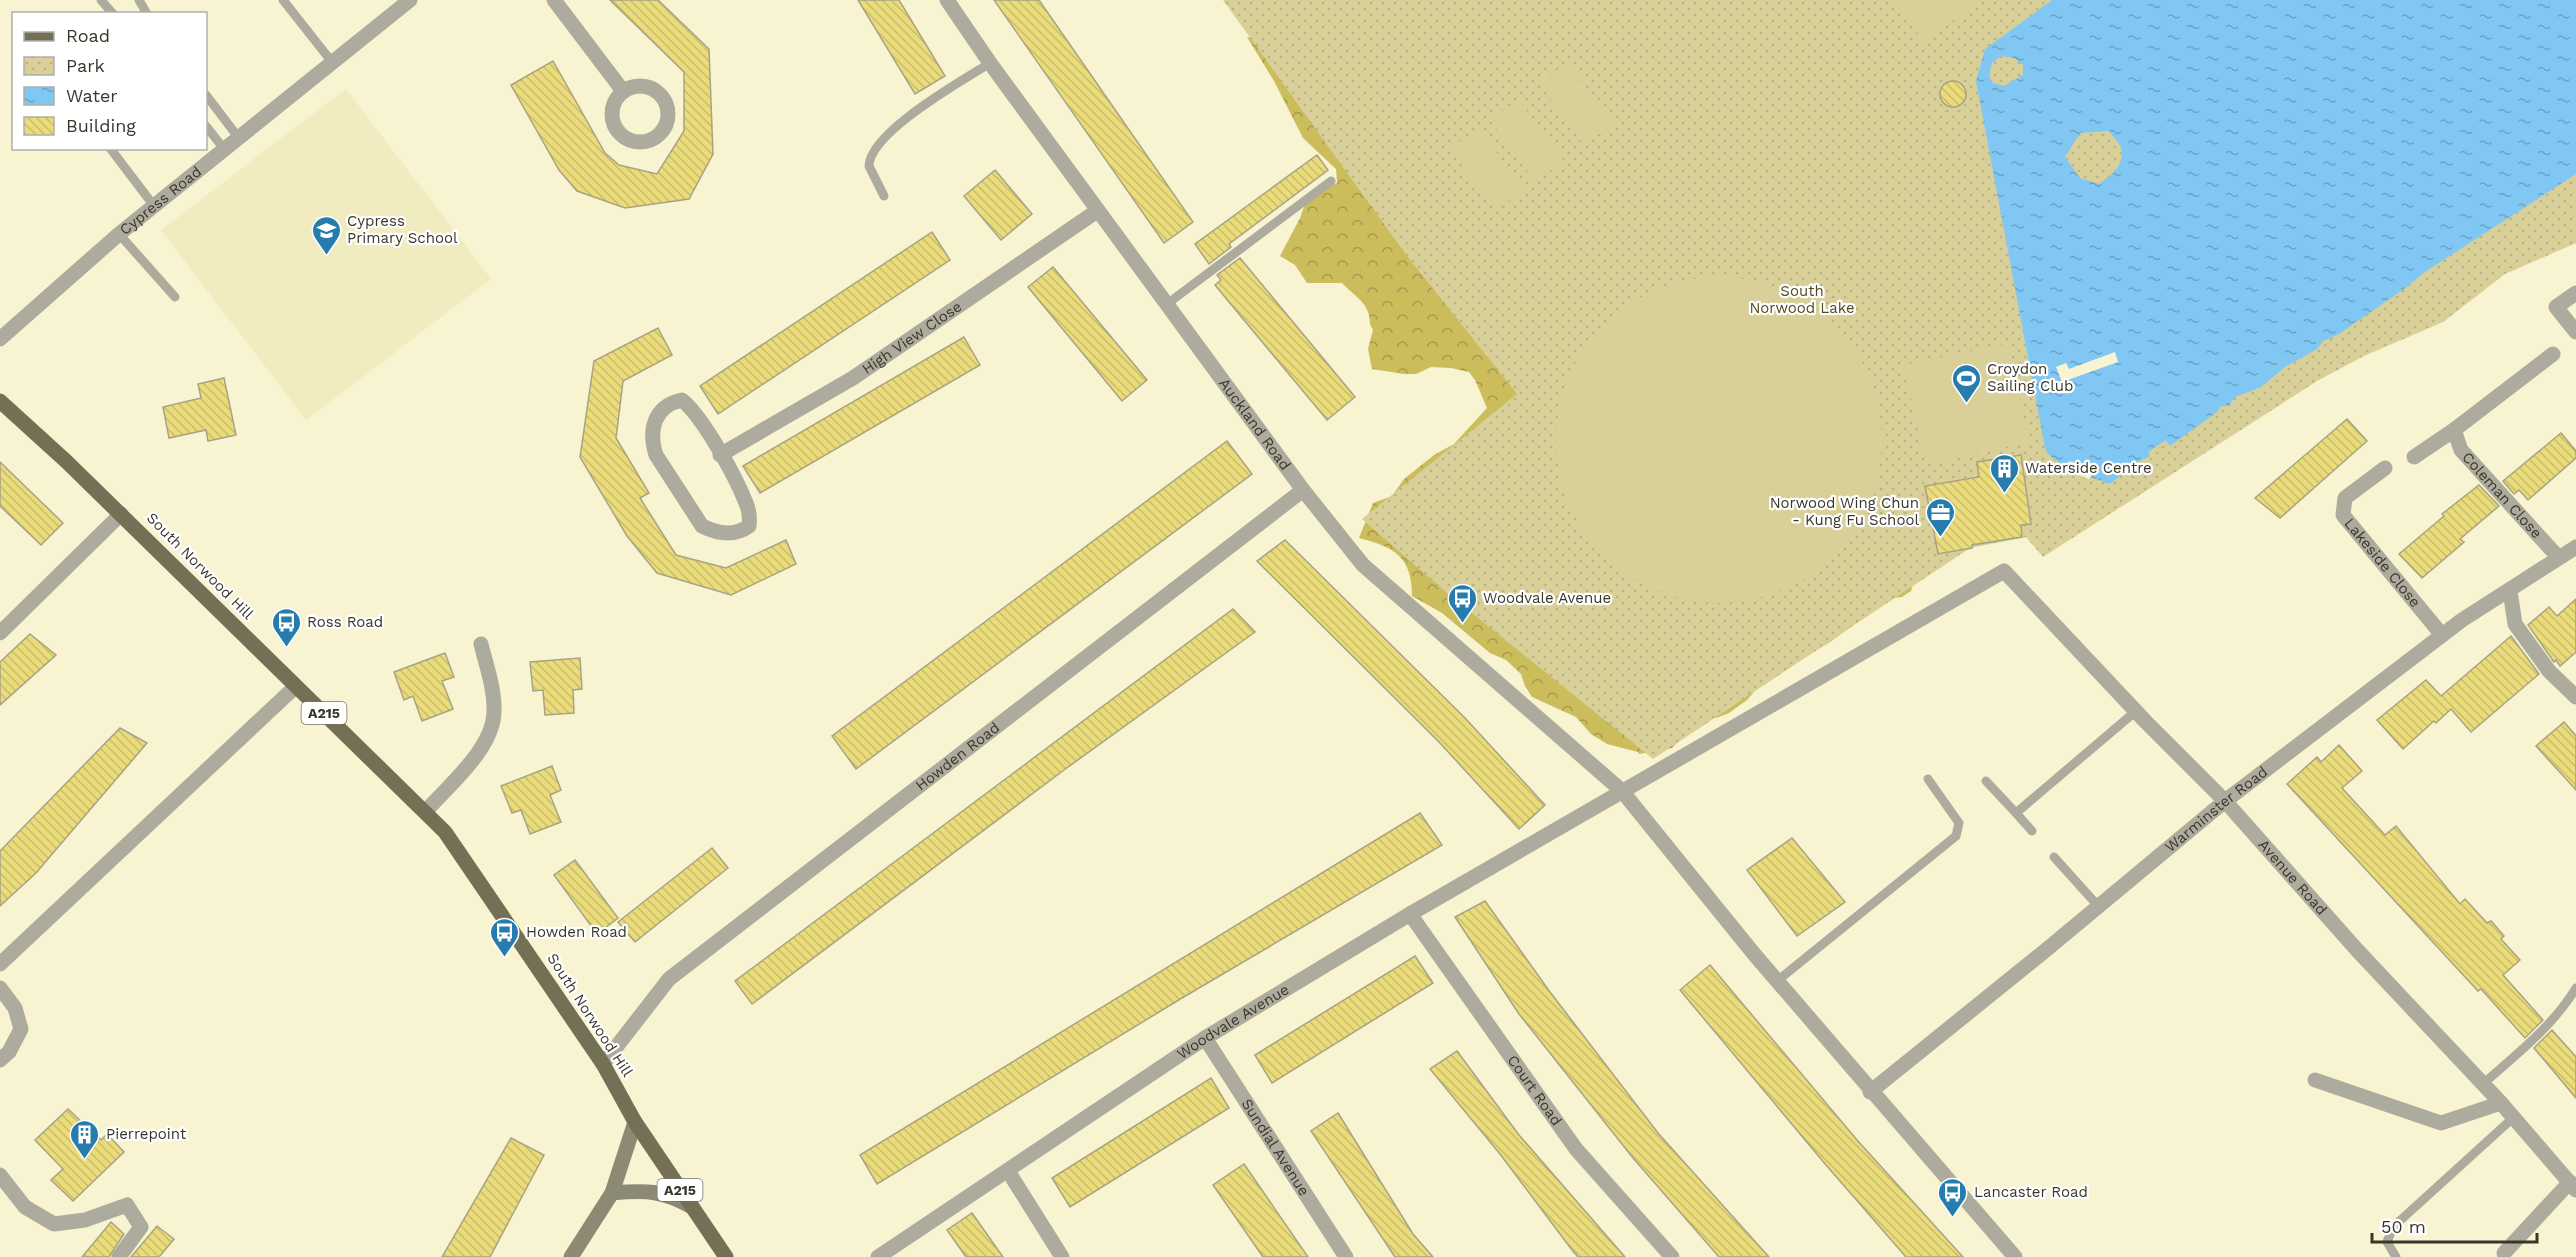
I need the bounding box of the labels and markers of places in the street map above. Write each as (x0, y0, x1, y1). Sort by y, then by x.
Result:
place label: Cypress Primary School (347, 212, 458, 247)
school or university icon: Cypress Primary School (310, 214, 342, 256)
place label: Croydon Sailing Club (1987, 360, 2073, 395)
sports icon: Croydon Sailing Club (1950, 362, 1982, 404)
building icon: Waterside Centre (1988, 452, 2020, 494)
place label: Waterside Centre (2025, 459, 2152, 477)
place label: Norwood Wing Chun - Kung Fu School (1770, 494, 1919, 529)
office icon: Norwood Wing Chun - Kung Fu School (1924, 496, 1956, 538)
bus stop icon: Woodvale Avenue (1446, 582, 1478, 624)
place label: Woodvale Avenue (1483, 589, 1611, 607)
bus stop icon: Ross Road (270, 606, 302, 648)
place label: Ross Road (307, 613, 383, 631)
bus stop icon: Howden Road (489, 916, 521, 958)
place label: Howden Road (526, 923, 627, 941)
building icon: Pierrepoint (69, 1118, 101, 1160)
place label: Pierrepoint (106, 1125, 187, 1143)
bus stop icon: Lancaster Road (1937, 1176, 1969, 1218)
place label: Lancaster Road (1974, 1183, 2088, 1201)

